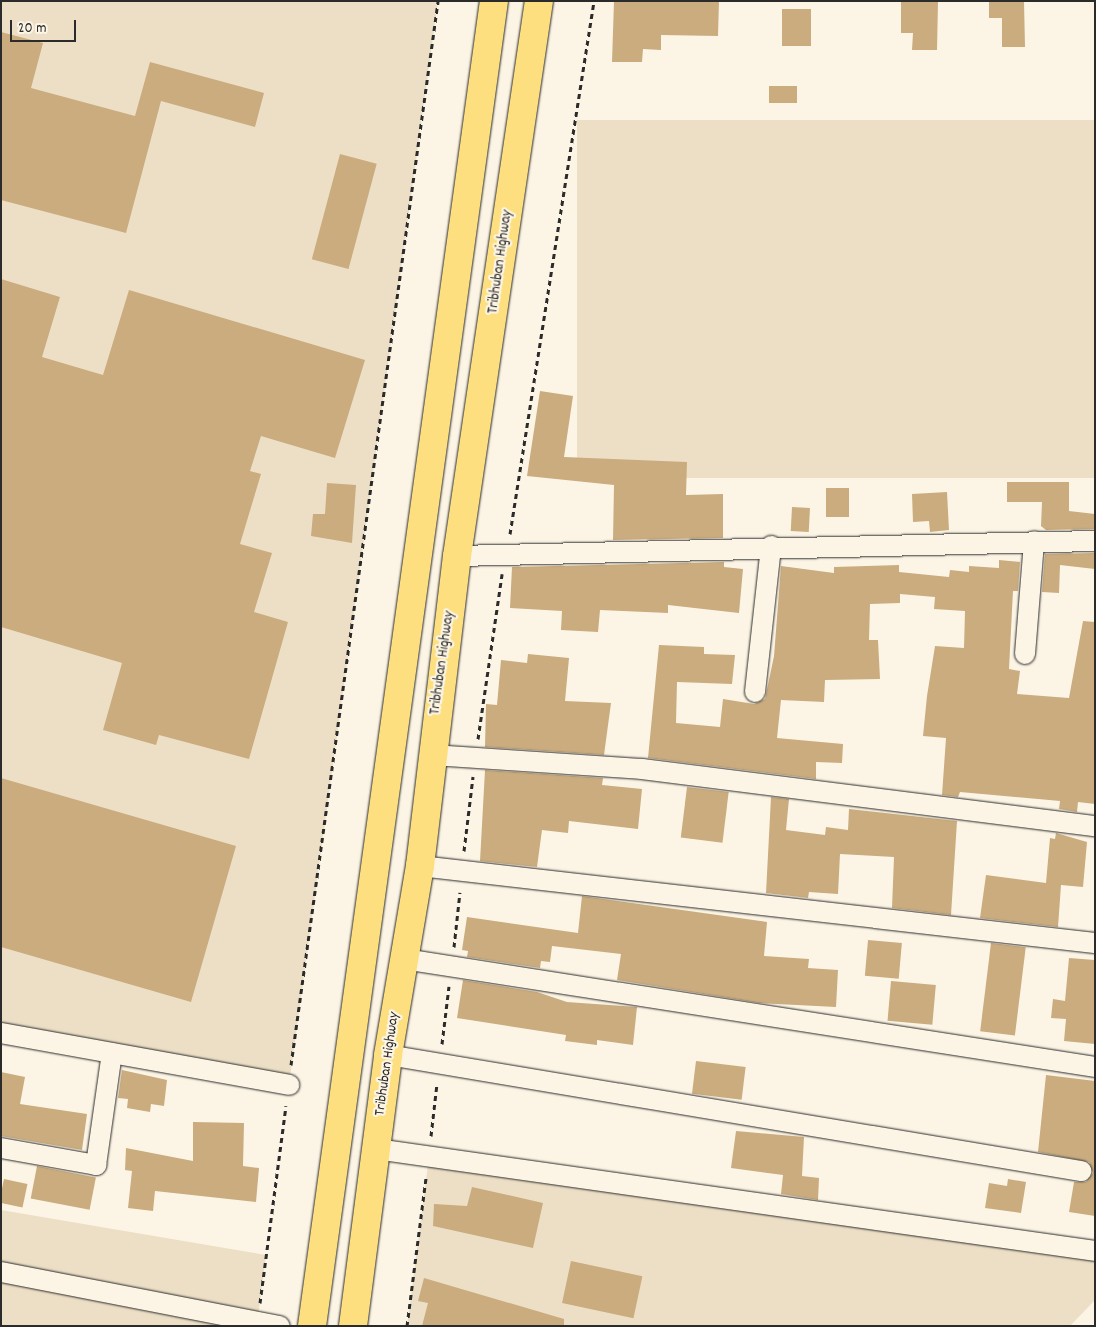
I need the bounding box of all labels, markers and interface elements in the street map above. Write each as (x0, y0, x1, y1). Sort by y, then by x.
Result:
scale bar (12, 10, 79, 42)
text: 20 m (18, 18, 46, 40)
street label: Tribhuban Highway (485, 209, 517, 315)
street label: Tribhuban Highway (427, 610, 459, 716)
street label: Tribhuban Highway (372, 1011, 404, 1117)

